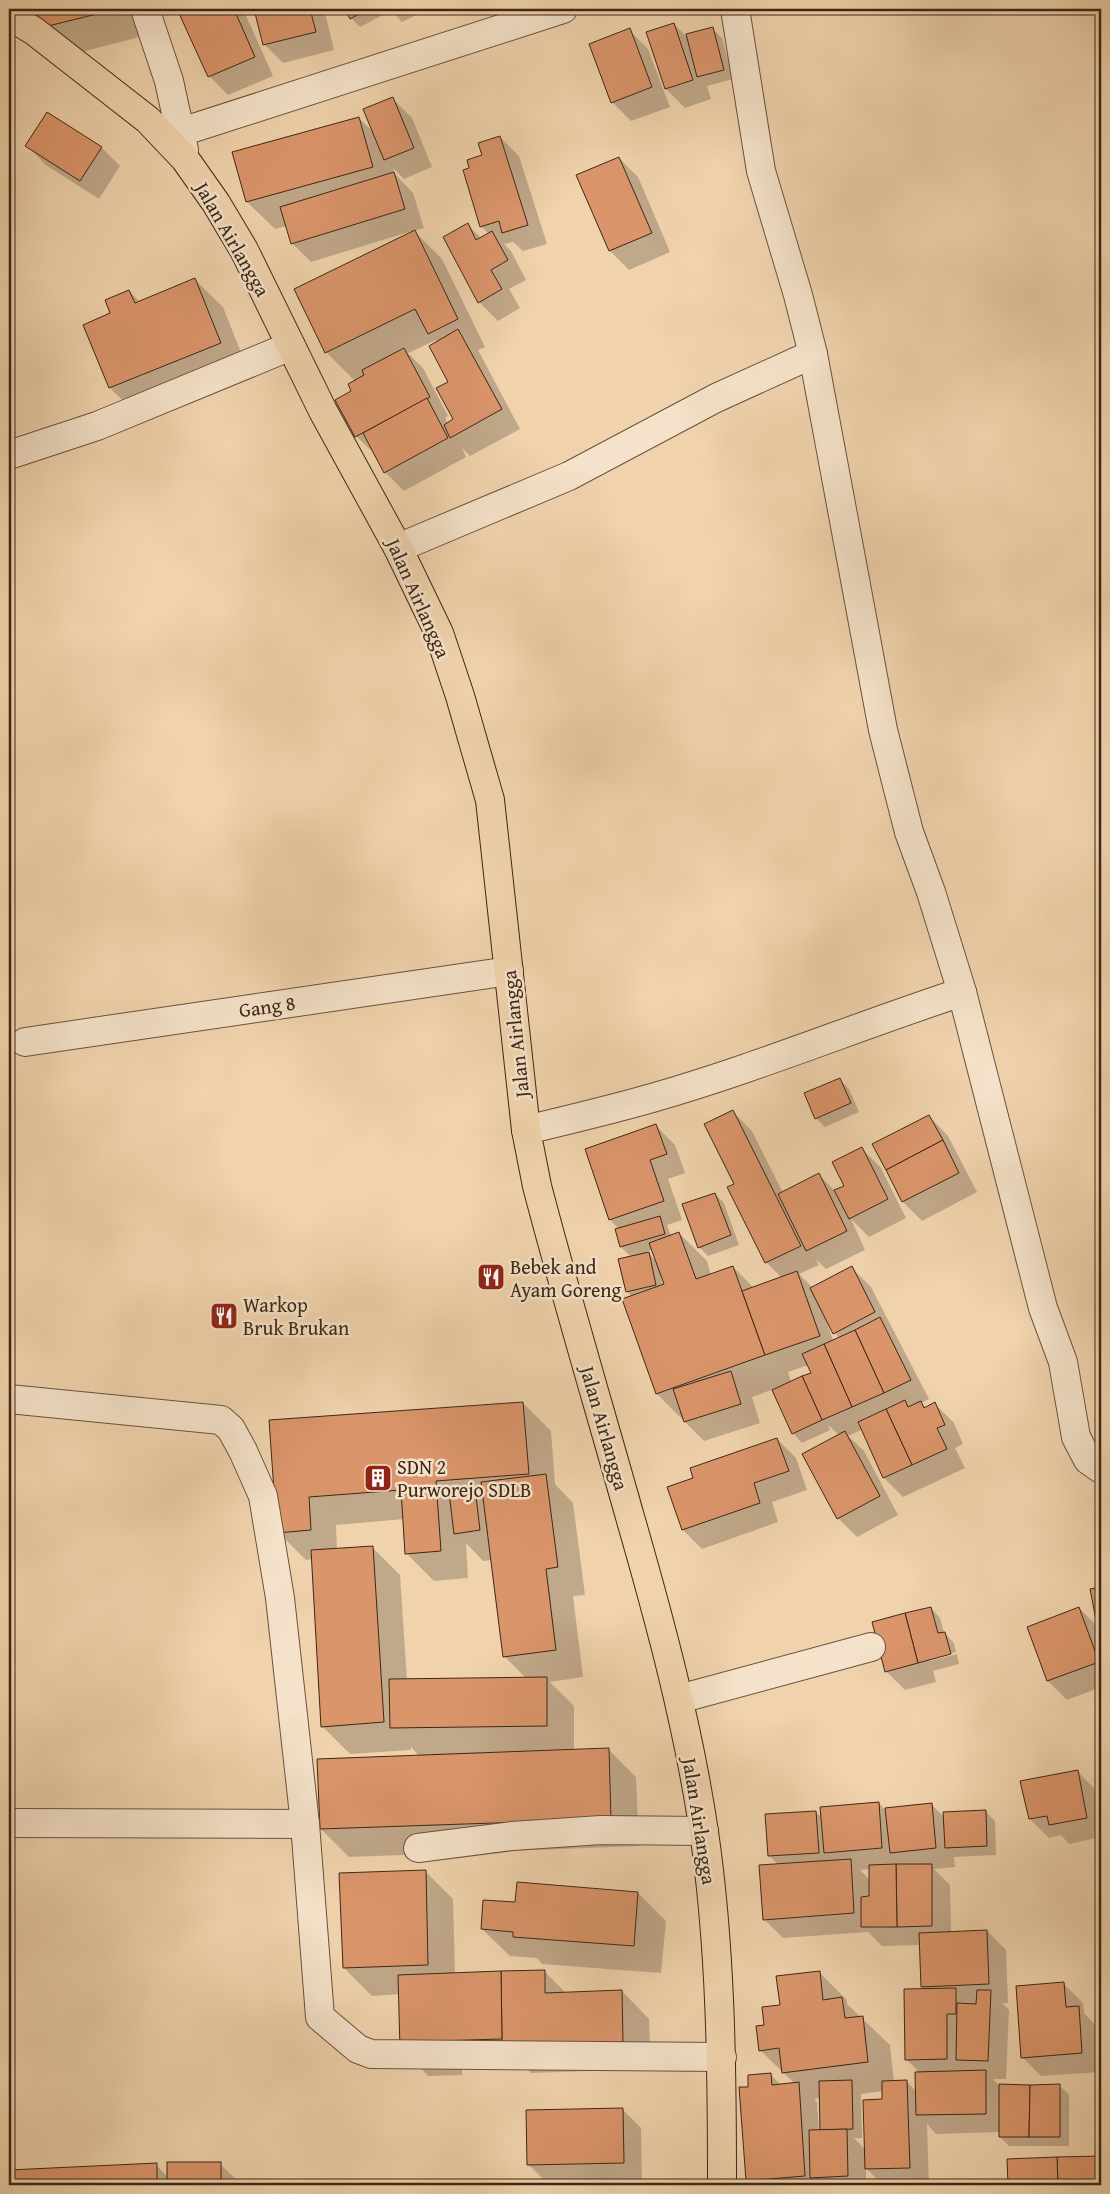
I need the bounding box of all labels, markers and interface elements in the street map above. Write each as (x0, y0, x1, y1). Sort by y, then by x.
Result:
street label: Jalan Airlangga (187, 174, 278, 302)
street label: Jalan Airlangga (378, 531, 459, 663)
street label: Jalan Airlangga (494, 968, 536, 1102)
street label: Gang 8 (237, 988, 297, 1024)
place label: Bebek and Ayam Goreng (510, 1252, 622, 1304)
restaurant icon: Bebek and Ayam Goreng (476, 1262, 506, 1292)
place label: Warkop Bruk Brukan (243, 1290, 349, 1342)
restaurant icon: Warkop Bruk Brukan (209, 1301, 239, 1331)
street label: Jalan Airlangga (573, 1360, 637, 1494)
place label: SDN 2 Purworejo SDLB (397, 1452, 531, 1504)
building icon: SDN 2 Purworejo SDLB (363, 1463, 393, 1493)
street label: Jalan Airlangga (675, 1753, 724, 1887)

